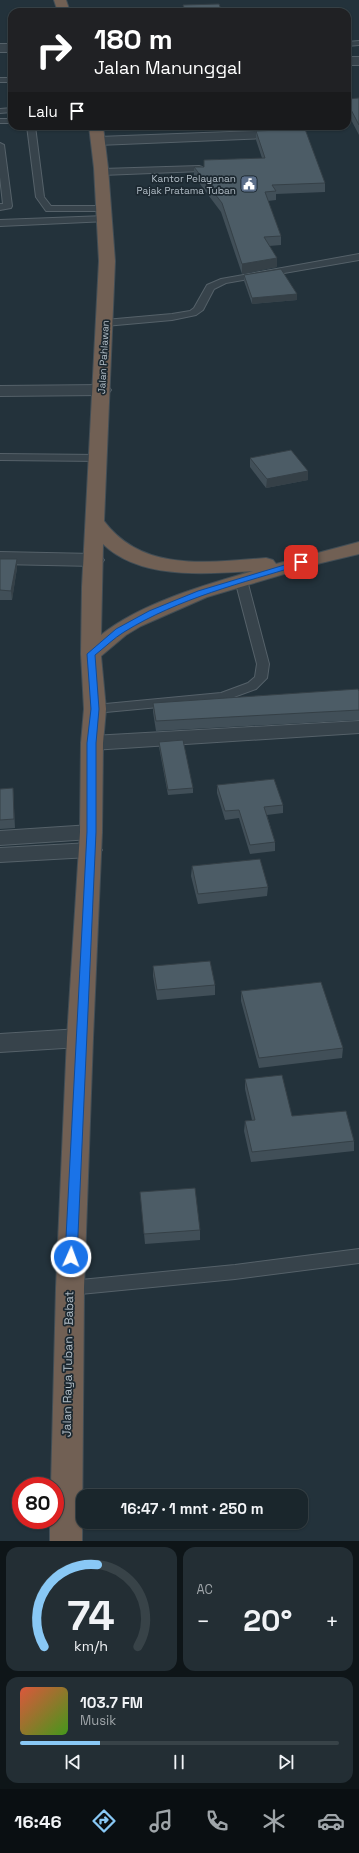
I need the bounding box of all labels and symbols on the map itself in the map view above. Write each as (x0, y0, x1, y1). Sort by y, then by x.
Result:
place label: Kantor Pelayanan Pajak Pratama Tuban (137, 172, 236, 197)
public building icon: Kantor Pelayanan Pajak Pratama Tuban (239, 174, 259, 194)
street label: Jalan Pahlawan (95, 320, 112, 394)
pin (284, 545, 318, 579)
position arrow (50, 1236, 92, 1278)
street label: Jalan Raya Tuban - Babat (59, 1291, 77, 1437)
speed limit sign: 80 (12, 1477, 64, 1529)

